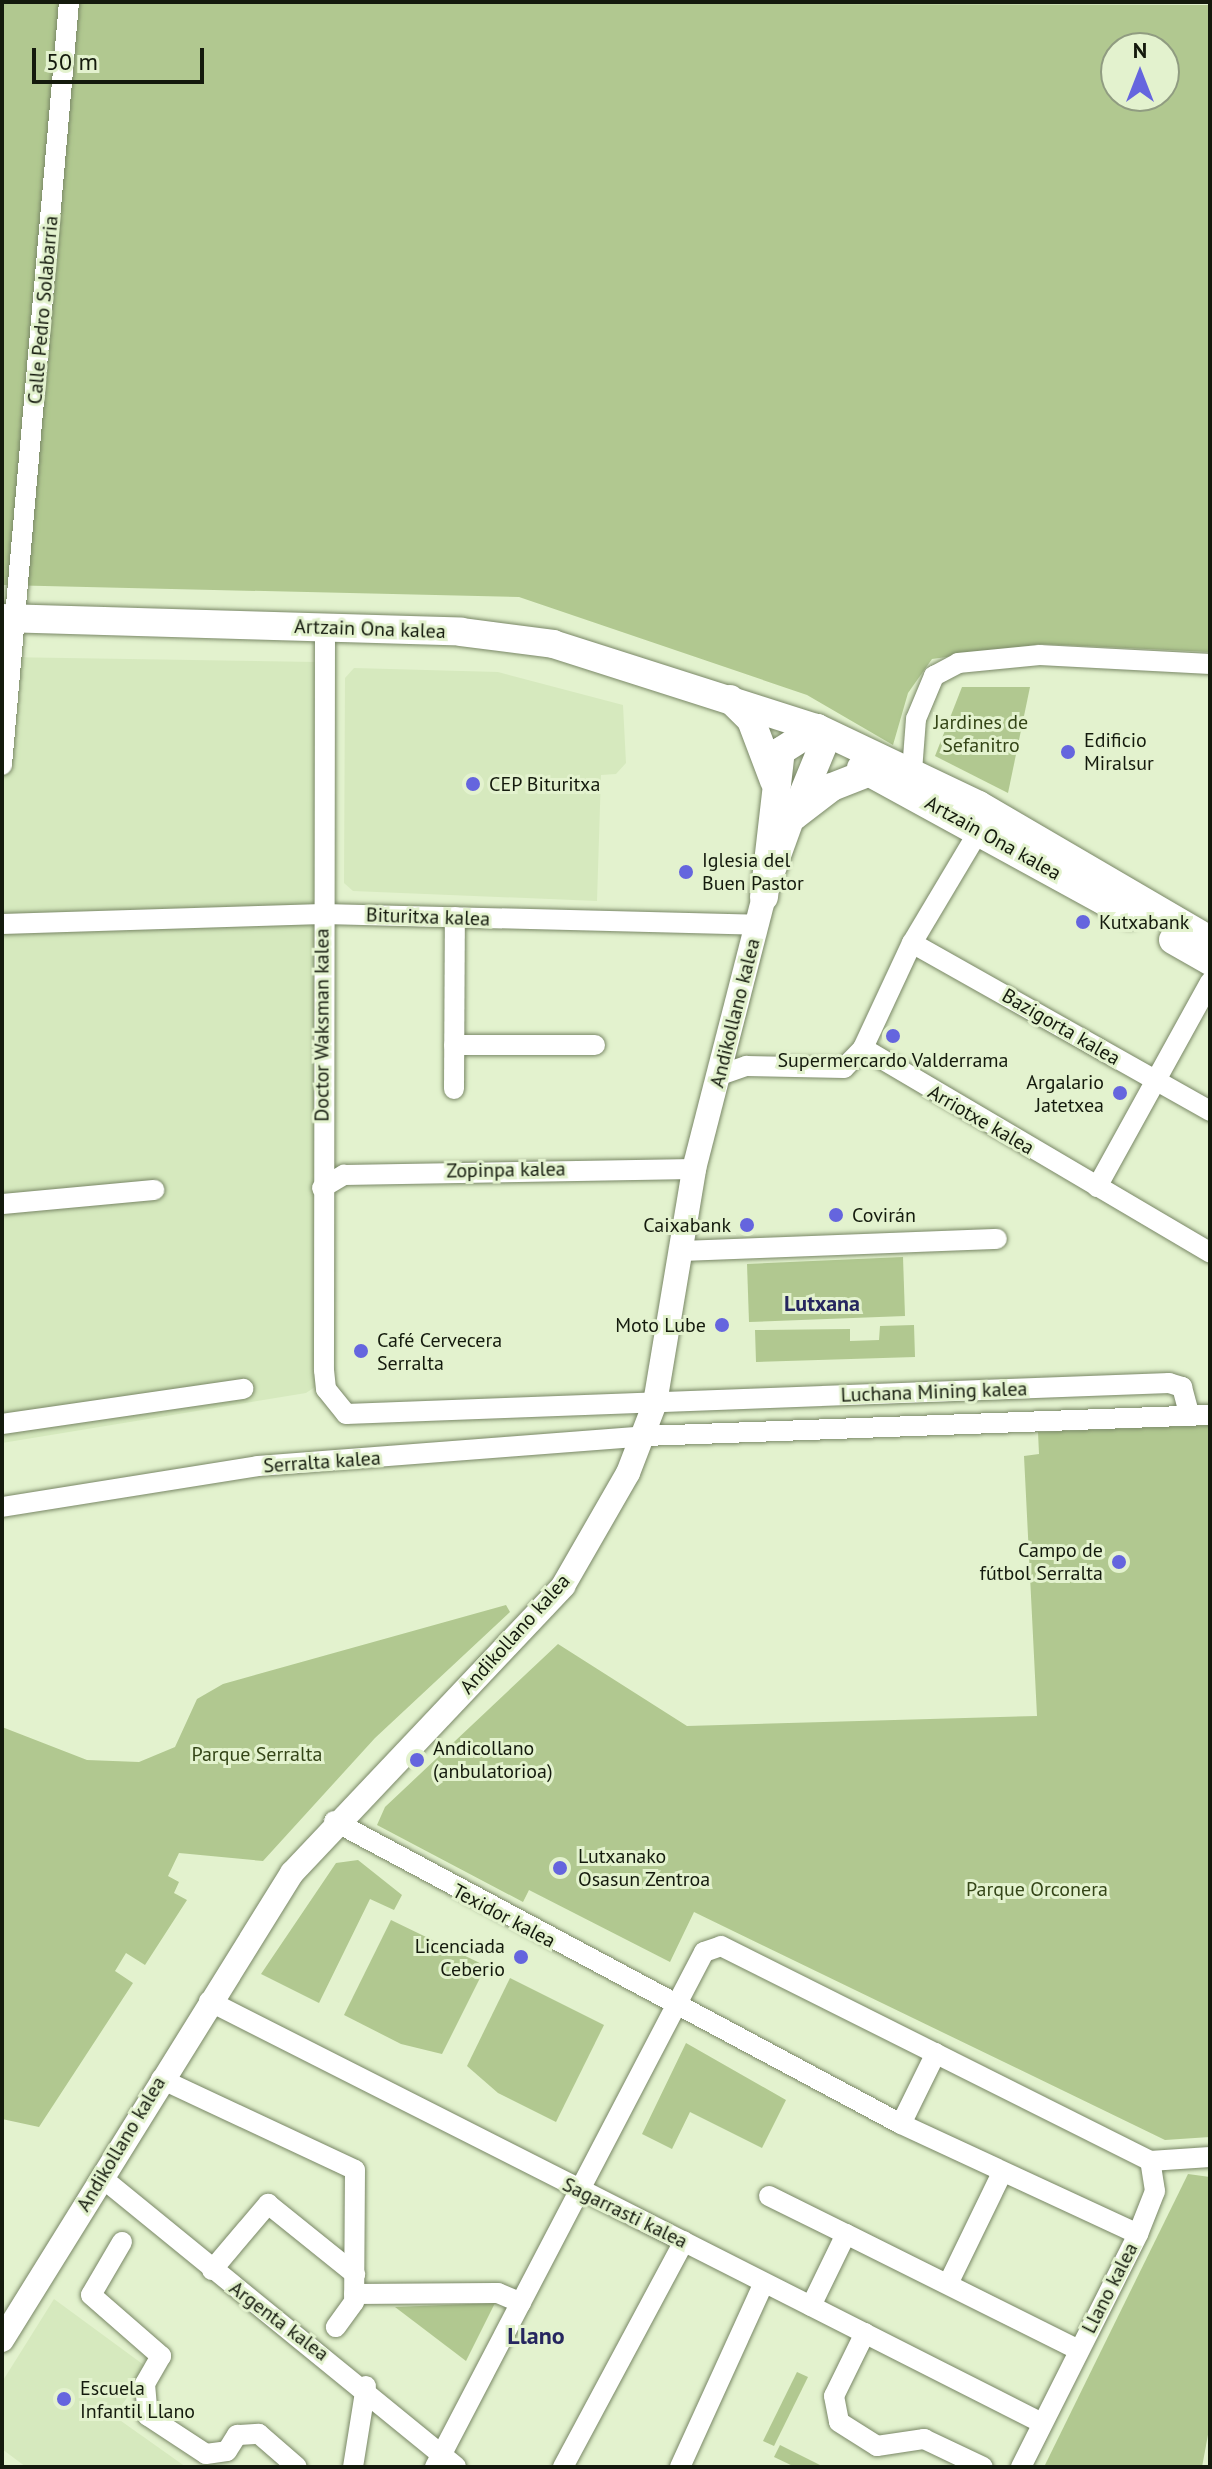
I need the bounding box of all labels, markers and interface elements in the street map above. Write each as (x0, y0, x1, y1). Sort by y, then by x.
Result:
scale bar (36, 32, 208, 82)
north arrow (1100, 32, 1180, 112)
text: N (1133, 36, 1147, 64)
text: 50 m (46, 46, 98, 77)
street label: Calle Pedro Solabarria (23, 215, 63, 405)
street label: Artzain Ona kalea (294, 614, 446, 644)
park label: Jardines de Sefanitro (934, 711, 1028, 758)
place label: Edificio Miralsur (1084, 728, 1154, 775)
marker: Edificio Miralsur (1059, 743, 1077, 761)
place label: CEP Bituritxa (489, 772, 601, 796)
marker: CEP Bituritxa (464, 775, 482, 793)
street label: Artzain Ona kalea (921, 791, 1065, 885)
place label: Iglesia del Buen Pastor (702, 848, 804, 895)
marker: Iglesia del Buen Pastor (677, 863, 695, 881)
street label: Bituritxa kalea (366, 903, 490, 931)
place label: Kutxabank (1099, 910, 1189, 934)
marker: Kutxabank (1074, 913, 1092, 931)
street label: Doctor Waksman kalea (310, 928, 334, 1122)
street label: Andikollano kalea (705, 936, 765, 1090)
street label: Bazigorta kalea (998, 984, 1124, 1070)
marker: Supermercardo Valderrama (884, 1027, 902, 1045)
place label: Supermercardo Valderrama (777, 1048, 1009, 1072)
place label: Argalario Jatetxea (1026, 1070, 1104, 1117)
street label: Arriotxe kalea (924, 1080, 1038, 1160)
marker: Argalario Jatetxea (1111, 1084, 1129, 1102)
street label: Zopinpa kalea (446, 1157, 566, 1183)
place label: Covirán (852, 1203, 916, 1227)
marker: Covirán (827, 1206, 845, 1224)
place label: Caixabank (643, 1213, 731, 1237)
marker: Caixabank (738, 1216, 756, 1234)
district label: Lutxana (784, 1291, 860, 1317)
place label: Moto Lube (615, 1313, 706, 1337)
marker: Moto Lube (713, 1316, 731, 1334)
place label: Café Cervecera Serralta (377, 1328, 502, 1375)
marker: Café Cervecera Serralta (352, 1342, 370, 1360)
street label: Luchana Mining kalea (840, 1377, 1028, 1407)
street label: Serralta kalea (263, 1446, 381, 1478)
place label: Campo de fútbol Serralta (980, 1538, 1103, 1585)
marker: Campo de fútbol Serralta (1110, 1553, 1128, 1571)
street label: Andikollano kalea (455, 1569, 575, 1699)
place label: Andicollano (anbulatorioa) (433, 1736, 552, 1783)
park label: Parque Serralta (191, 1742, 323, 1766)
marker: Andicollano (anbulatorioa) (408, 1751, 426, 1769)
place label: Lutxanako Osasun Zentroa (578, 1844, 711, 1891)
marker: Lutxanako Osasun Zentroa (549, 1857, 571, 1879)
park label: Parque Orconera (966, 1877, 1108, 1901)
street label: Texidor kalea (449, 1879, 559, 1953)
place label: Licenciada Ceberio (415, 1934, 505, 1981)
marker: Licenciada Ceberio (512, 1948, 530, 1966)
street label: Andikollano kalea (71, 2072, 171, 2216)
street label: Sagarrasti kalea (559, 2172, 691, 2254)
street label: Llano kalea (1077, 2239, 1143, 2337)
street label: Argenta kalea (225, 2276, 333, 2366)
district label: Llano (507, 2322, 565, 2350)
place label: Escuela Infantil Llano (80, 2376, 195, 2423)
marker: Escuela Infantil Llano (55, 2390, 73, 2408)

